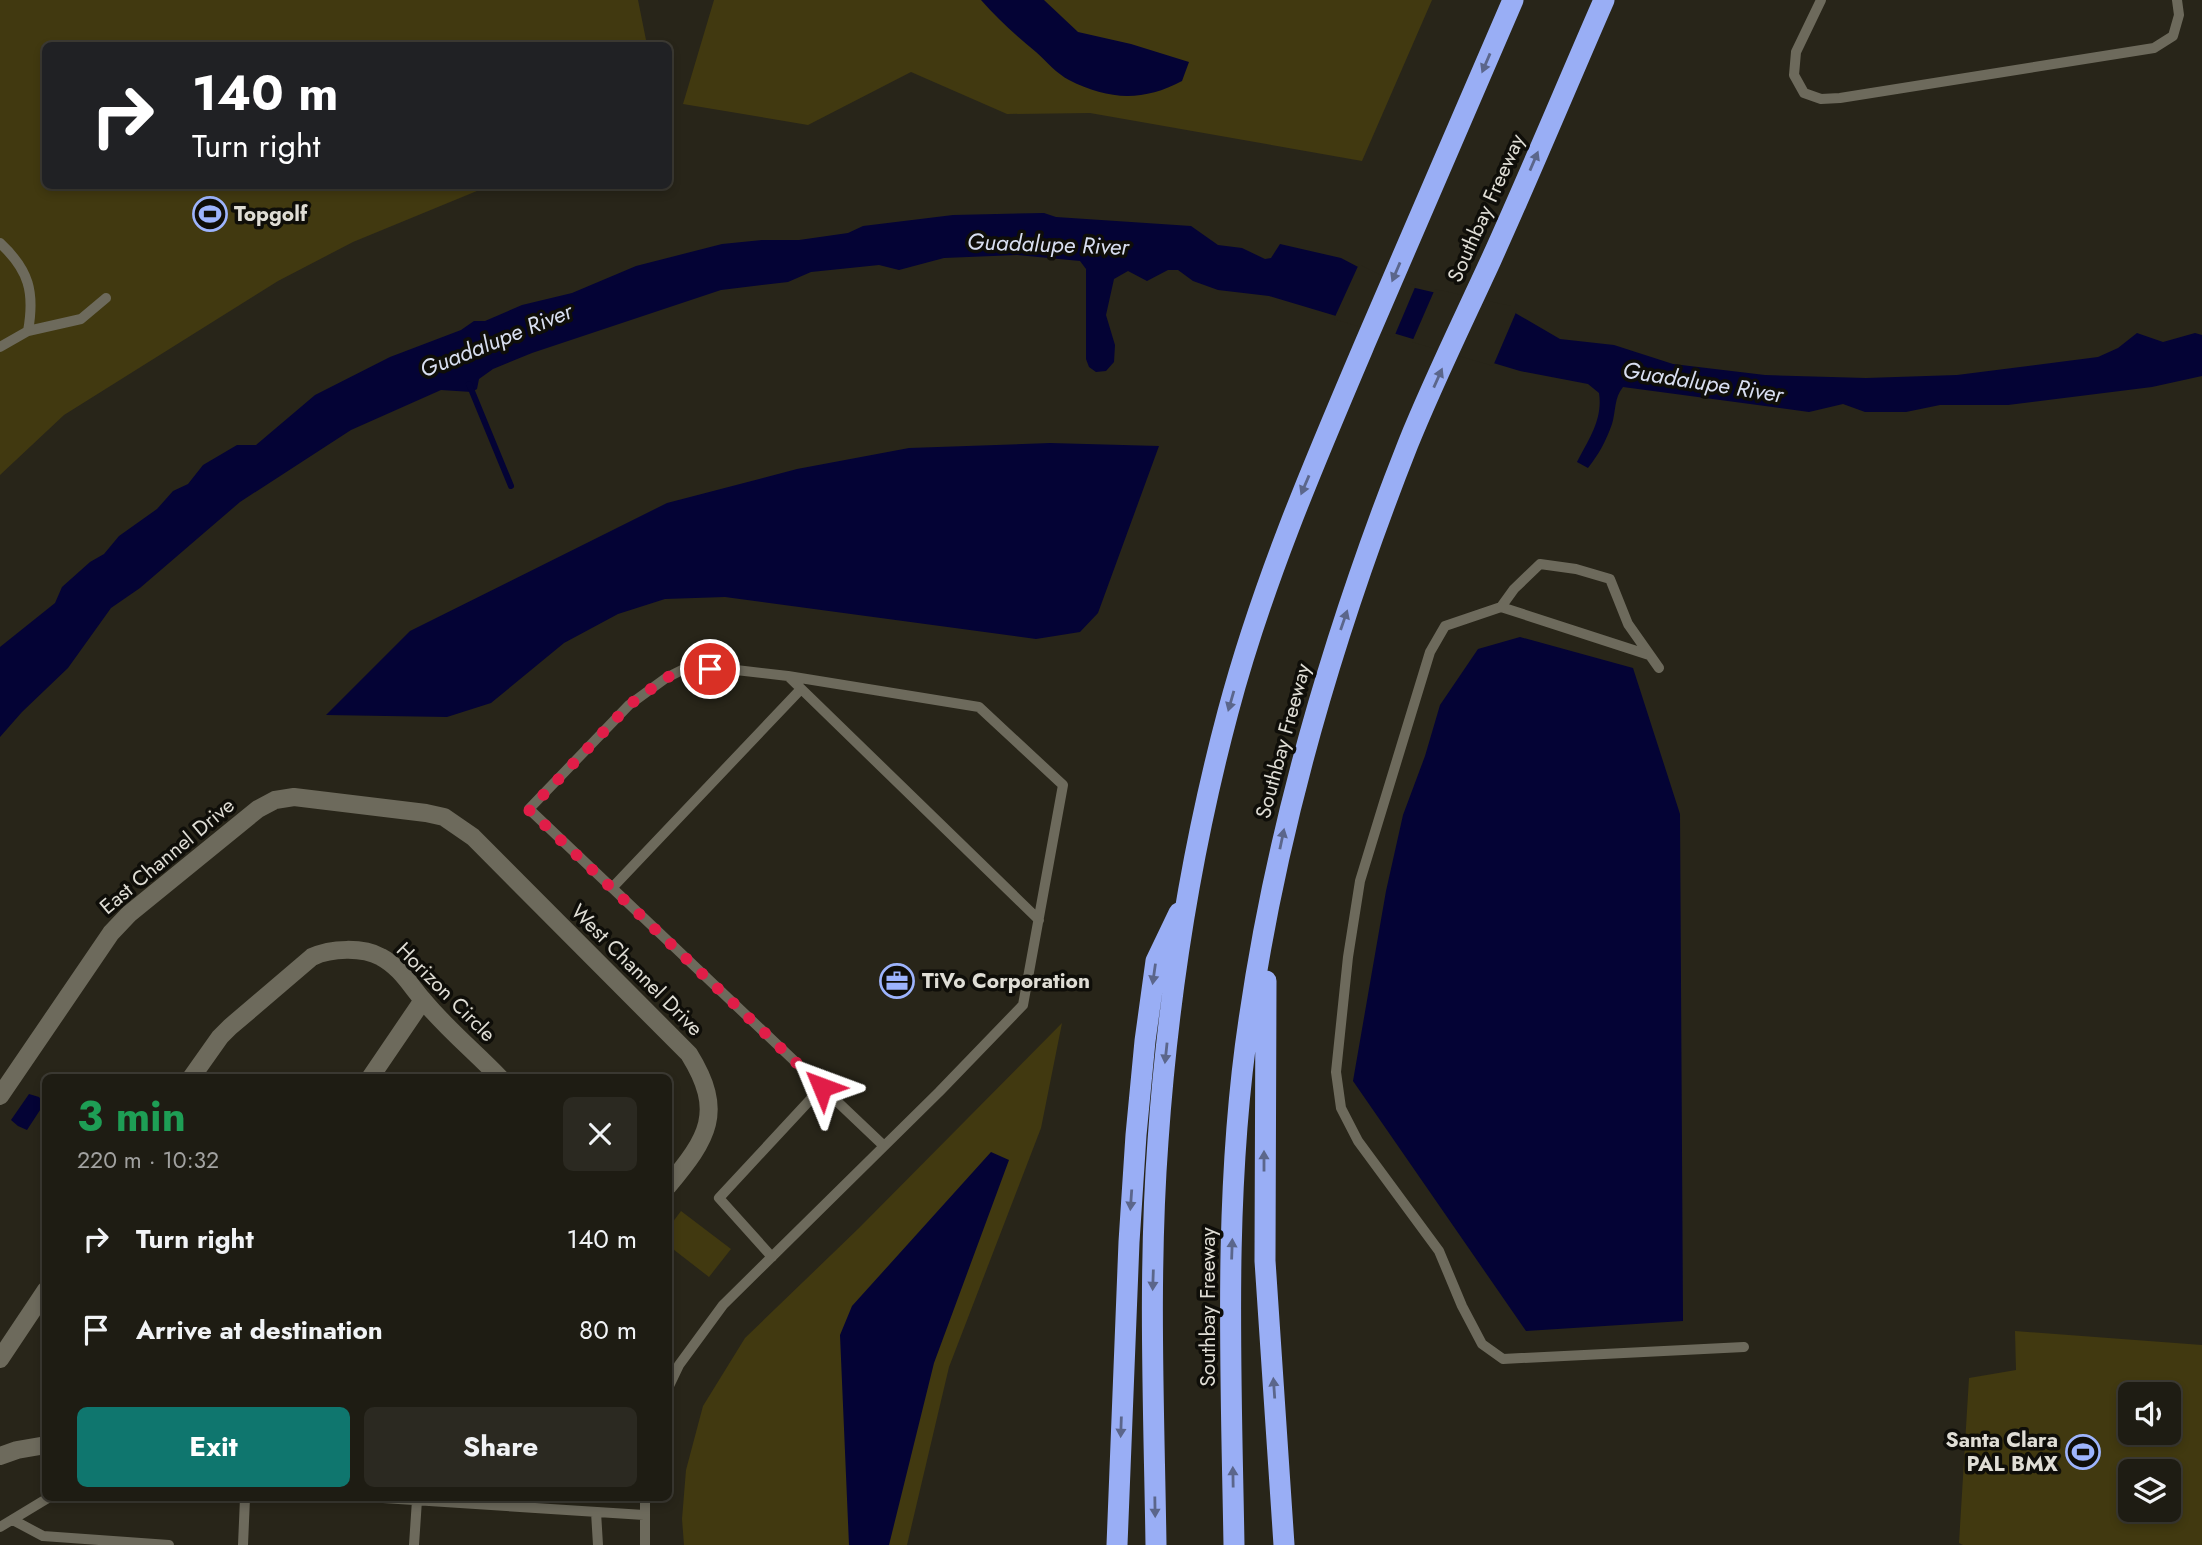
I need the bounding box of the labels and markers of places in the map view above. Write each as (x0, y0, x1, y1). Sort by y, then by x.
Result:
sports icon: Topgolf (191, 195, 229, 233)
place label: Topgolf (234, 199, 308, 229)
pin (680, 639, 740, 699)
office icon: TiVo Corporation (878, 962, 916, 1000)
place label: TiVo Corporation (922, 966, 1090, 996)
place label: Santa Clara PAL BMX (1946, 1425, 2059, 1479)
sports icon: Santa Clara PAL BMX (2064, 1433, 2102, 1471)

